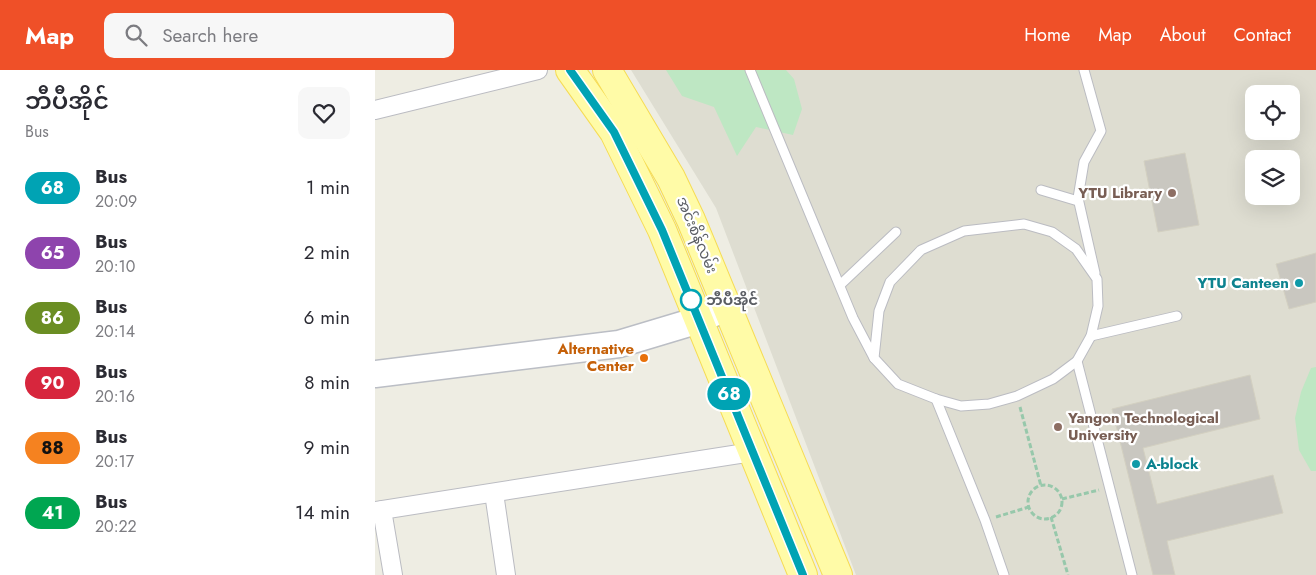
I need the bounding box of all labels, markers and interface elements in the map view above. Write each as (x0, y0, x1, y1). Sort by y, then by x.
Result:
search box (104, 13, 454, 58)
text: Map (25, 18, 74, 53)
icon: search (122, 21, 150, 49)
text: Search here (162, 22, 258, 49)
text: Home (1024, 22, 1070, 48)
text: Map (1098, 22, 1132, 48)
text: About (1160, 22, 1205, 48)
text: Contact (1233, 22, 1291, 48)
text: ဘီပီအိုင် (25, 83, 109, 118)
map controls (1245, 85, 1300, 205)
button: locate (1245, 85, 1300, 140)
button: heart (298, 87, 350, 139)
text: Bus (25, 120, 49, 143)
button: layers (1245, 150, 1300, 205)
text: Bus (95, 163, 127, 190)
text: 1 min (306, 174, 350, 201)
text: 68 (41, 175, 64, 201)
place label: YTU Library (1077, 182, 1162, 204)
marker: YTU Library (1166, 187, 1178, 199)
text: 20:09 (95, 190, 137, 213)
street label: အင်းစိန်လမ်း (670, 193, 723, 277)
text: Bus (95, 228, 127, 255)
text: 2 min (304, 239, 350, 266)
text: 65 (41, 240, 64, 266)
text: 20:10 (95, 255, 135, 278)
place label: YTU Canteen (1196, 272, 1289, 294)
marker: YTU Canteen (1293, 277, 1305, 289)
marker: ဘီပီအိုင် (680, 289, 702, 311)
place label: ဘီပီအိုင် (706, 289, 758, 312)
text: Bus (95, 293, 127, 320)
text: 6 min (304, 304, 350, 331)
text: 86 (41, 305, 64, 331)
text: 20:14 (95, 320, 135, 343)
place label: Alternative Center (556, 338, 635, 377)
marker: Alternative Center (638, 352, 650, 364)
text: Bus (95, 358, 127, 385)
text: 8 min (304, 369, 350, 396)
text: 90 (41, 370, 64, 396)
line badge: 68 (707, 378, 751, 410)
text: 68 (717, 381, 741, 407)
text: 20:16 (95, 385, 135, 408)
place label: Yangon Technological University (1067, 407, 1219, 446)
marker: Yangon Technological University (1052, 421, 1064, 433)
text: Bus (95, 423, 127, 450)
text: 9 min (304, 434, 350, 461)
text: 88 (41, 435, 64, 461)
text: 20:17 (95, 450, 134, 473)
place label: A-block (1145, 453, 1199, 475)
marker: A-block (1130, 458, 1142, 470)
text: Bus (95, 488, 127, 515)
text: 14 min (295, 499, 350, 526)
text: 41 (42, 500, 63, 526)
text: 20:22 (95, 515, 137, 538)

